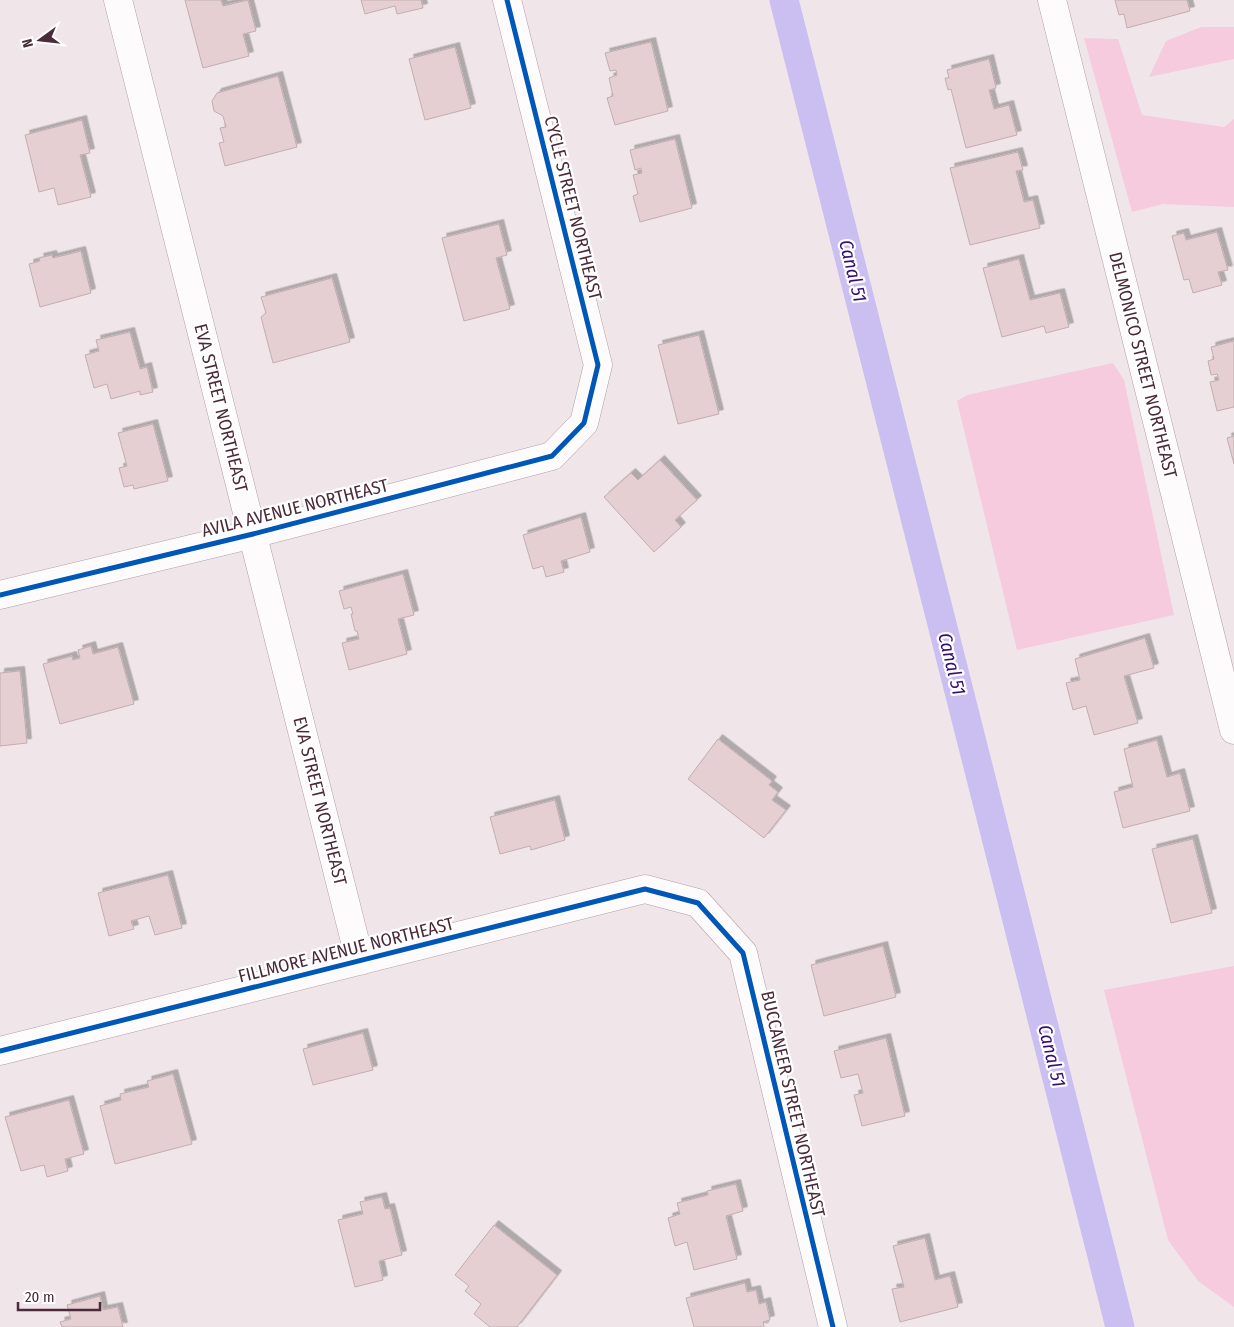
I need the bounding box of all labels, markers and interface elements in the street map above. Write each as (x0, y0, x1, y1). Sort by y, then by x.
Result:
north arrow (15, 15, 65, 65)
text: N (19, 37, 37, 49)
street label: CYCLE STREET NORTHEAST (539, 114, 607, 303)
water label: Canal 51 (834, 237, 872, 305)
street label: DELMONICO STREET NORTHEAST (1104, 250, 1182, 481)
street label: EVA STREET NORTHEAST (189, 321, 253, 495)
street label: AVILA AVENUE NORTHEAST (199, 474, 391, 542)
water label: Canal 51 (933, 630, 971, 698)
street label: EVA STREET NORTHEAST (288, 714, 352, 888)
street label: FILLMORE AVENUE NORTHEAST (236, 912, 457, 987)
street label: BUCCANEER STREET NORTHEAST (756, 989, 830, 1220)
water label: Canal 51 (1033, 1022, 1071, 1090)
scale bar (18, 1280, 100, 1312)
text: 20 m (25, 1288, 55, 1306)

